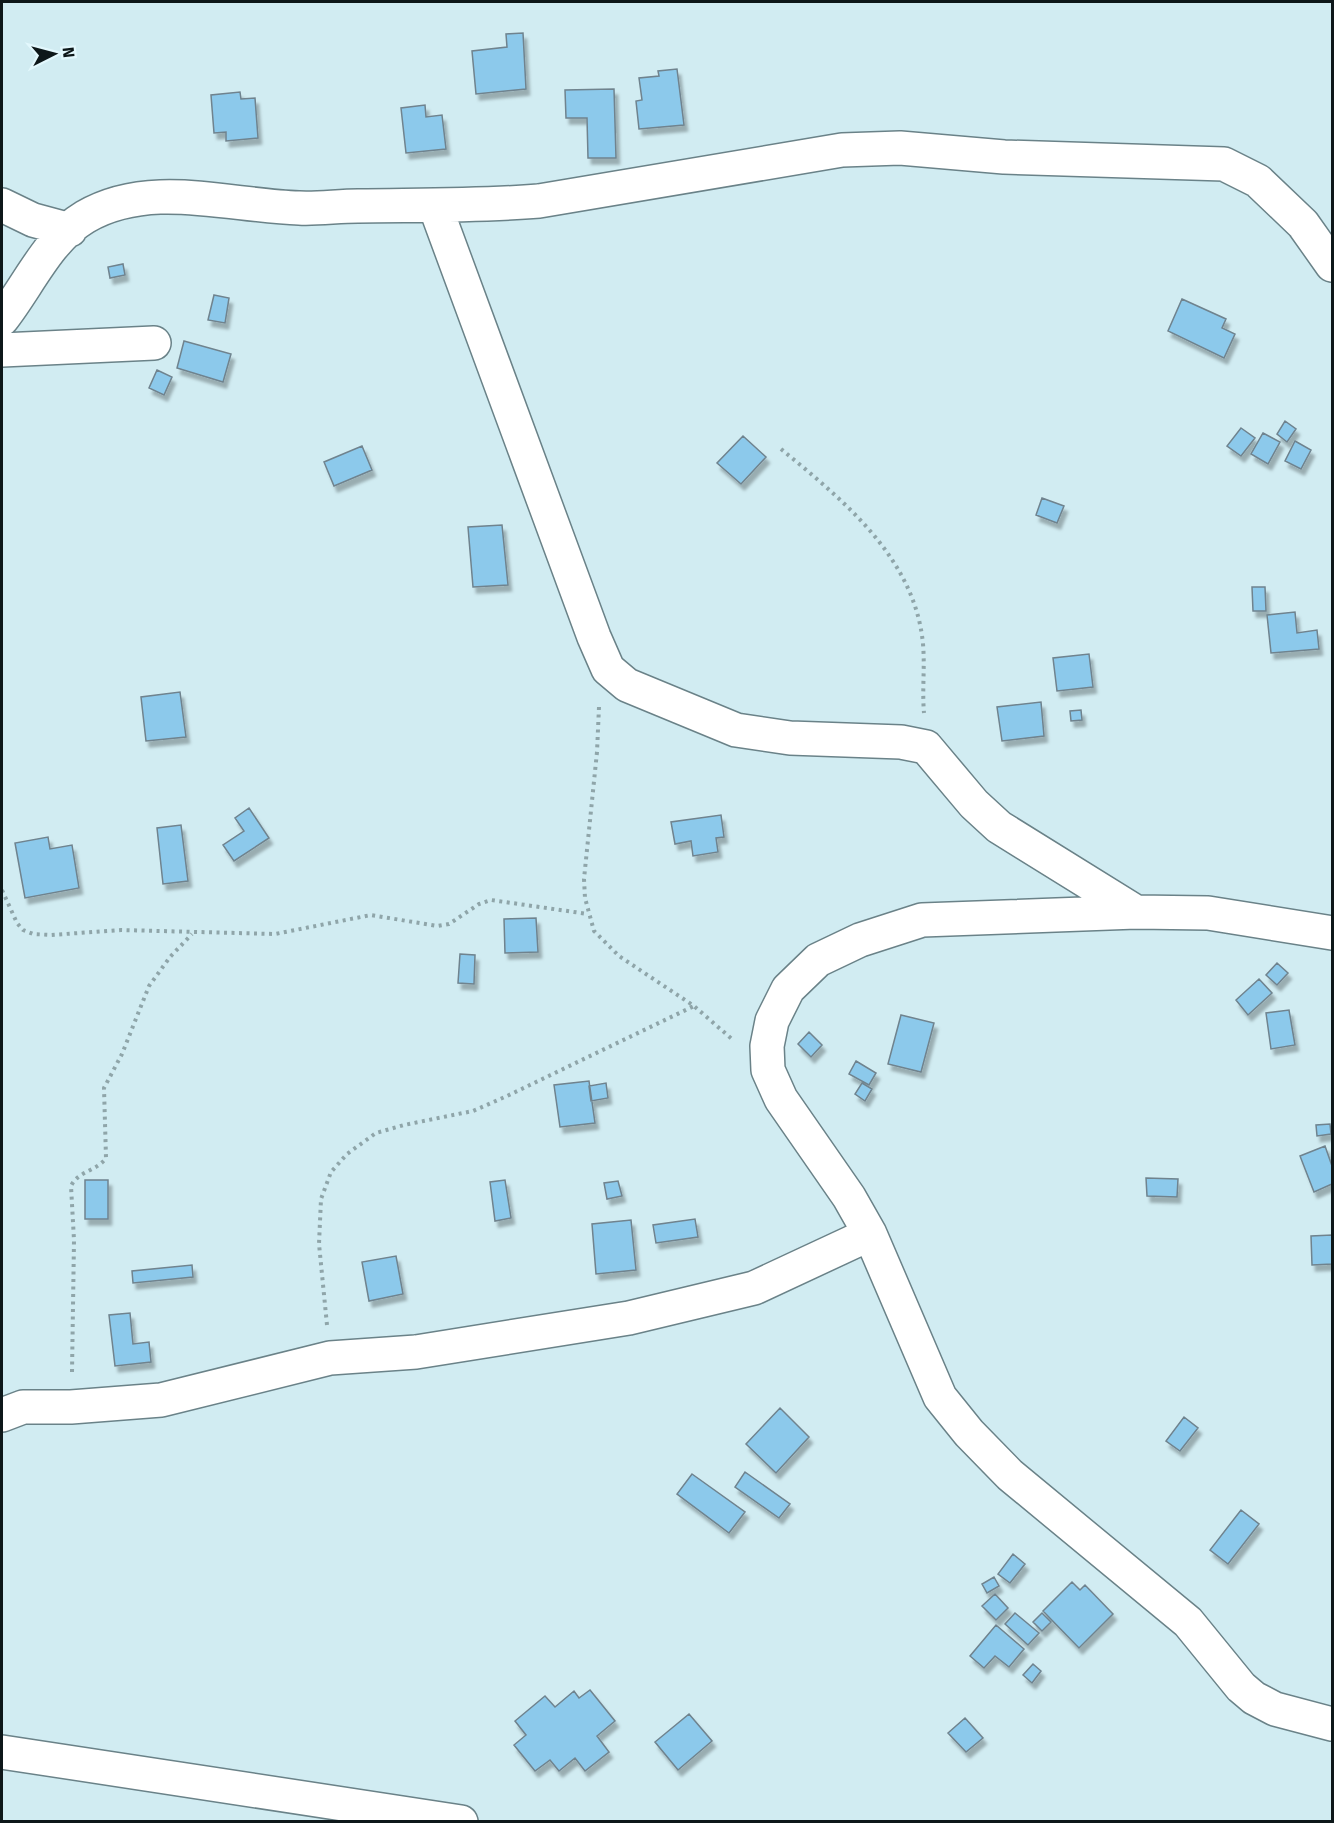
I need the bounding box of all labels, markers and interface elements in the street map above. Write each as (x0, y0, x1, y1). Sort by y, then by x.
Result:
north arrow (24, 24, 84, 84)
text: N (58, 46, 78, 59)

